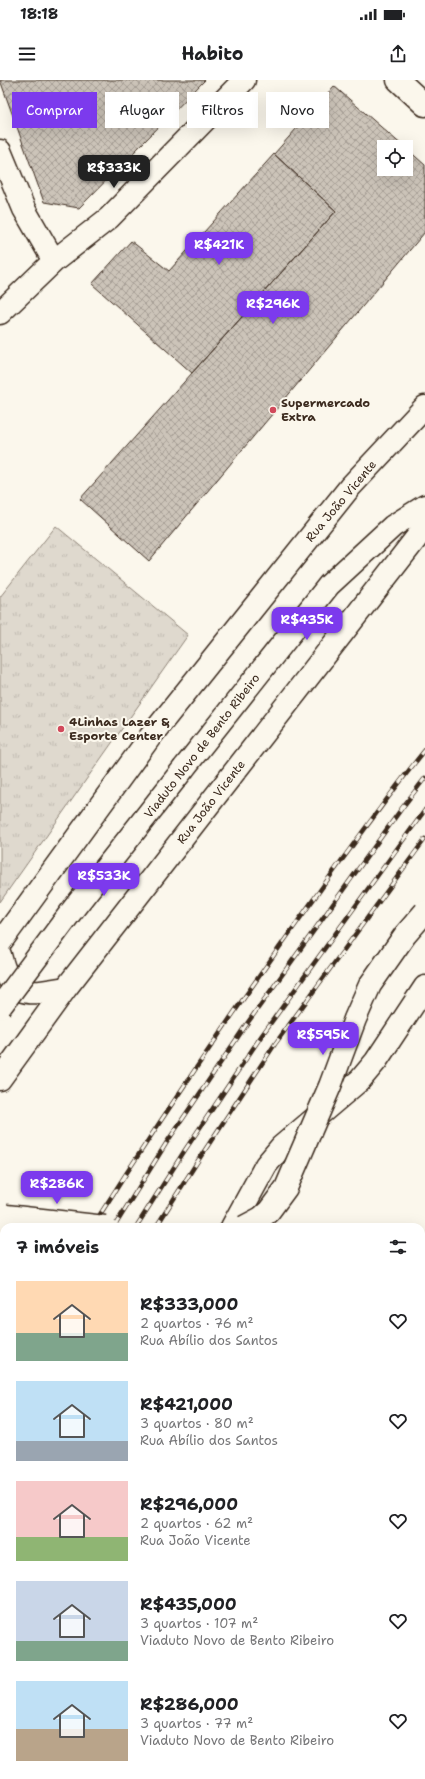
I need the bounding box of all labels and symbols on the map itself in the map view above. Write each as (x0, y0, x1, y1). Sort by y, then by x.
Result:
pin: R$333K (81, 155, 147, 189)
pin: R$421K (186, 232, 252, 266)
pin: R$296K (240, 291, 306, 325)
place label: Supermercado Extra (281, 395, 370, 425)
marker: Supermercado Extra (268, 405, 278, 415)
street label: Rua João Vicente (302, 457, 380, 545)
pin: R$435K (274, 607, 340, 641)
street label: Viaduto Novo de Bento Ribeiro (141, 671, 263, 821)
place label: 4Linhas Lazer & Esporte Center (69, 714, 170, 744)
marker: 4Linhas Lazer & Esporte Center (56, 724, 66, 734)
street label: Rua João Vicente (173, 757, 249, 847)
pin: R$533K (71, 863, 137, 897)
pin: R$595K (290, 1022, 356, 1056)
pin: R$286K (24, 1171, 90, 1205)

